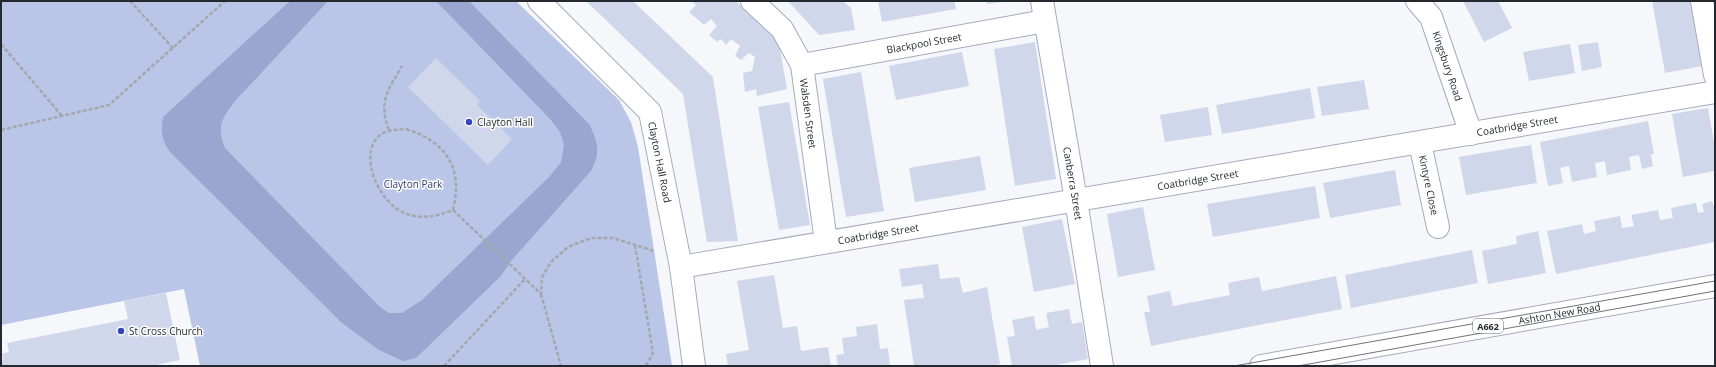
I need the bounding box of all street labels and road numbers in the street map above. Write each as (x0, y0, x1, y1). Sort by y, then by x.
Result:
street label: Blackpool Street (885, 29, 963, 57)
street label: Kingsbury Road (1429, 29, 1466, 103)
street label: Walsden Street (797, 77, 820, 150)
street label: Coatbridge Street (1476, 112, 1559, 139)
street label: Clayton Hall Road (645, 120, 675, 204)
street label: Canberra Street (1060, 146, 1086, 221)
street label: Kintyre Close (1416, 154, 1442, 217)
street label: Coatbridge Street (1156, 166, 1240, 193)
street label: Coatbridge Street (837, 220, 920, 247)
street label: Ashton New Road (1517, 299, 1601, 328)
road number: A662 (1473, 319, 1503, 333)

